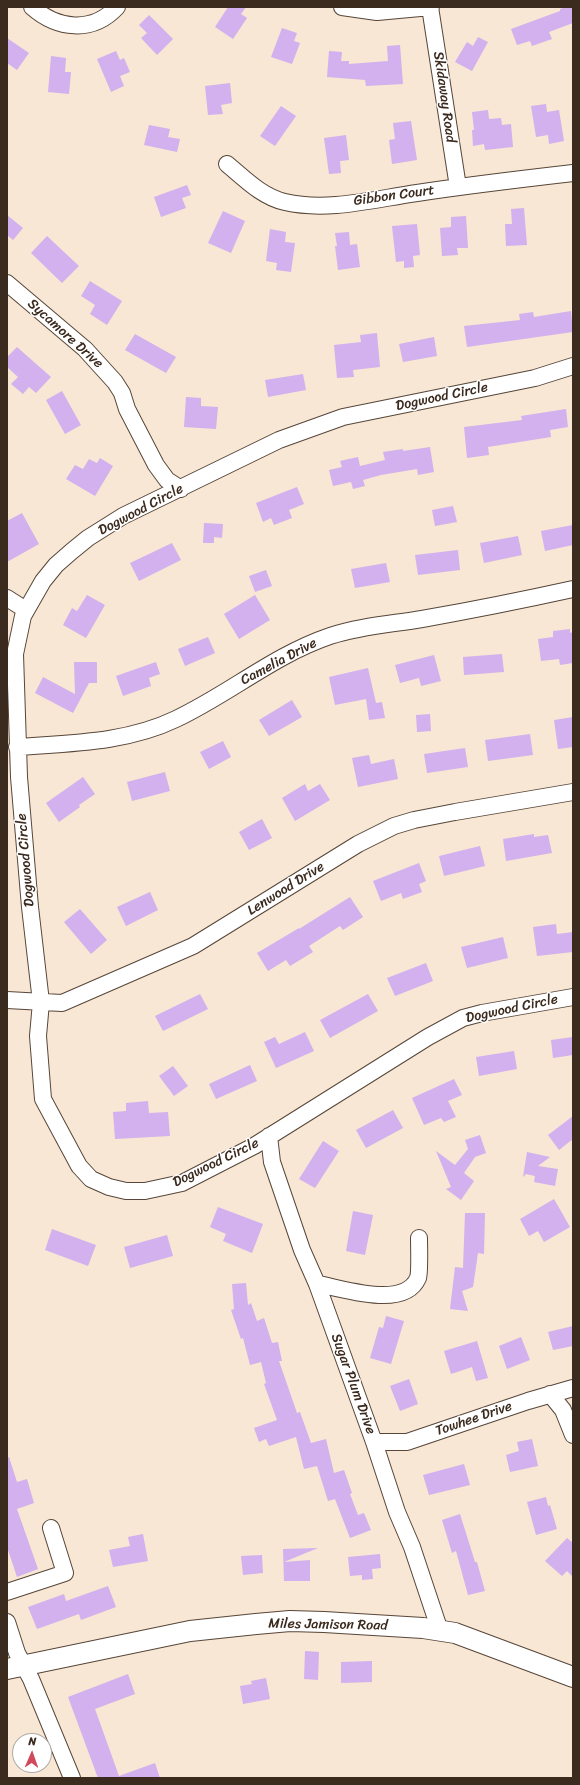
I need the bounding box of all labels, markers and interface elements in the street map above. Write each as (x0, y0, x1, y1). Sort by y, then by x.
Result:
street label: Skidaway Road (429, 50, 459, 144)
street label: Gibbon Court (353, 182, 435, 210)
street label: Sycamore Drive (24, 296, 106, 372)
street label: Dogwood Circle (394, 379, 490, 415)
street label: Dogwood Circle (96, 481, 186, 539)
street label: Camelia Drive (238, 635, 320, 689)
street label: Dogwood Circle (14, 813, 38, 907)
street label: Lenwood Drive (244, 859, 328, 919)
street label: Dogwood Circle (464, 991, 560, 1027)
street label: Dogwood Circle (170, 1135, 262, 1191)
street label: Sugar Plum Drive (327, 1331, 379, 1437)
street label: Towhee Drive (433, 1398, 515, 1440)
street label: Miles Jamison Road (268, 1616, 388, 1634)
text: N (28, 1732, 37, 1751)
north arrow (12, 1733, 52, 1773)

